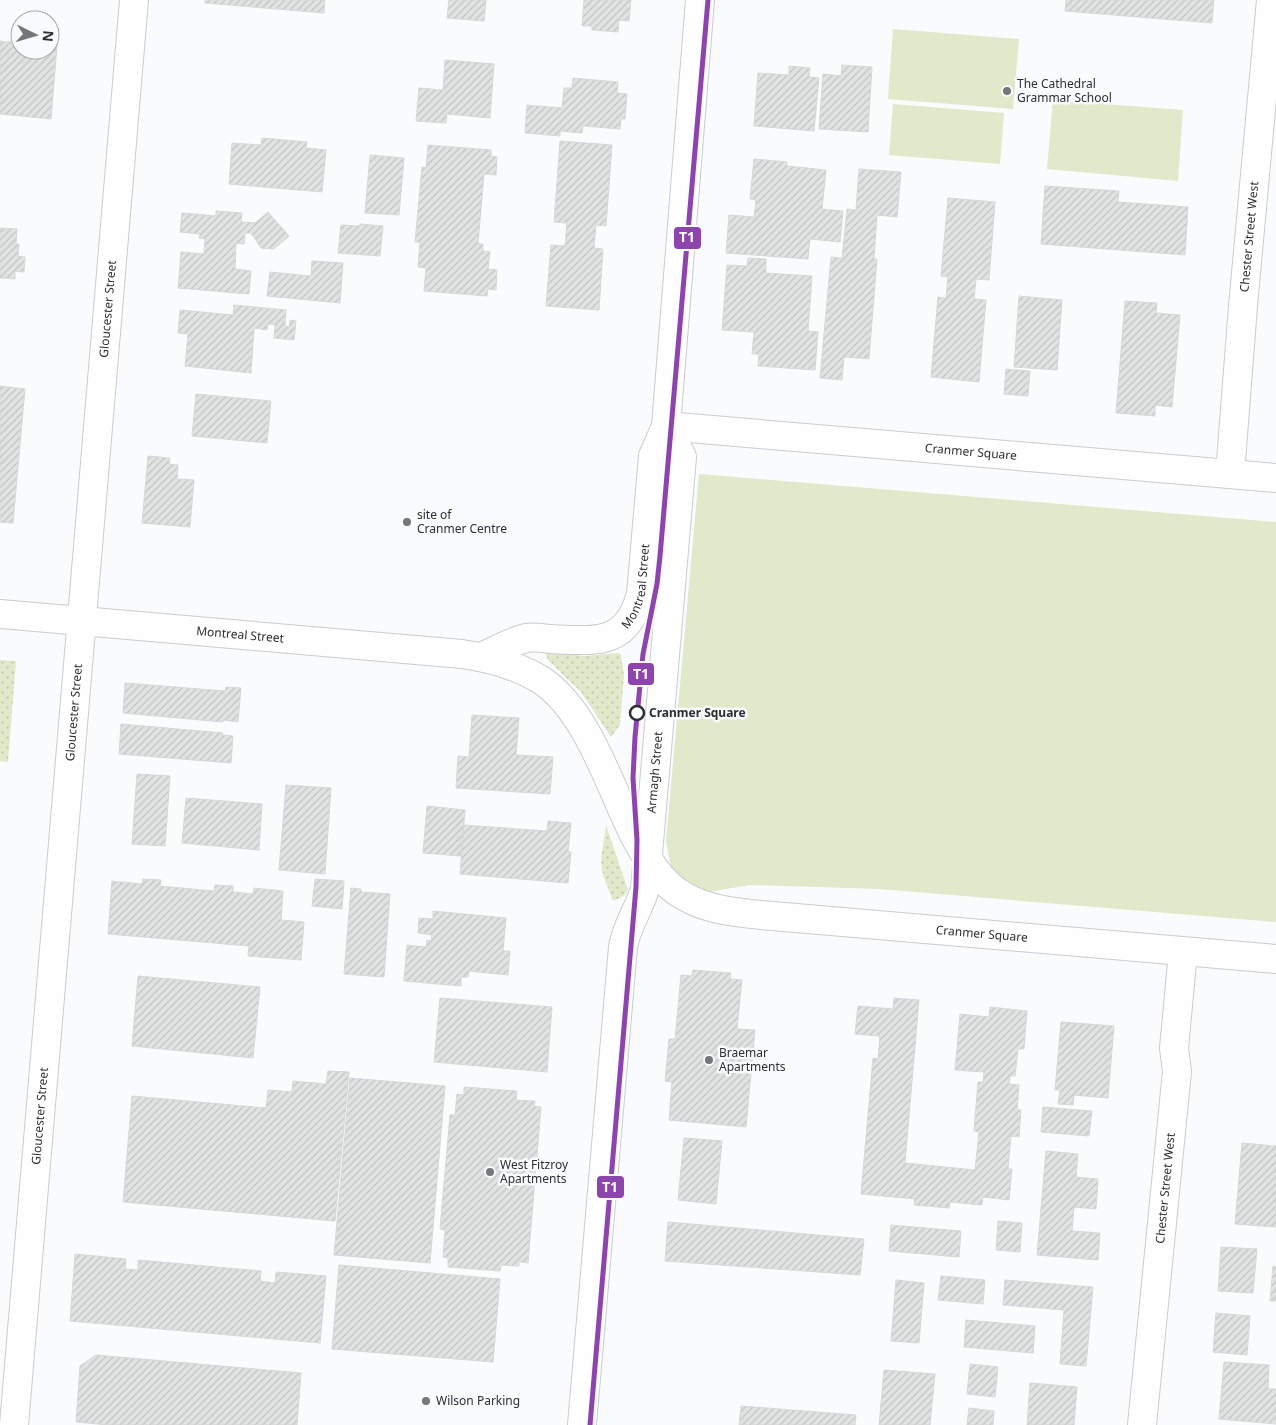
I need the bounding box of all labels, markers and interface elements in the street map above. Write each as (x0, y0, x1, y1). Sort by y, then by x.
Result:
north arrow (10, 10, 60, 60)
text: N (38, 30, 58, 43)
place label: The Cathedral Grammar School (1017, 75, 1112, 106)
marker: The Cathedral Grammar School (1001, 85, 1013, 97)
street label: Chester Street West (1235, 180, 1262, 293)
line badge: T1 (673, 226, 702, 250)
text: T1 (679, 227, 695, 246)
street label: Gloucester Street (95, 259, 120, 358)
street label: Cranmer Square (924, 439, 1018, 464)
place label: site of Cranmer Centre (417, 506, 507, 537)
marker: site of Cranmer Centre (401, 516, 413, 528)
street label: Montreal Street (617, 542, 653, 632)
street label: Montreal Street (196, 622, 285, 647)
street label: Gloucester Street (61, 662, 86, 762)
line badge: T1 (627, 662, 655, 686)
text: T1 (633, 664, 649, 683)
place label: Cranmer Square (649, 704, 746, 721)
marker: Cranmer Square (629, 705, 645, 721)
street label: Armagh Street (643, 730, 667, 814)
street label: Cranmer Square (935, 921, 1029, 946)
place label: Braemar Apartments (719, 1044, 786, 1075)
marker: Braemar Apartments (703, 1054, 715, 1066)
street label: Gloucester Street (27, 1066, 52, 1165)
street label: Chester Street West (1151, 1131, 1179, 1244)
place label: West Fitzroy Apartments (500, 1156, 569, 1187)
marker: West Fitzroy Apartments (484, 1166, 496, 1178)
line badge: T1 (596, 1175, 625, 1199)
text: T1 (602, 1177, 618, 1196)
place label: Wilson Parking (436, 1392, 520, 1409)
marker: Wilson Parking (420, 1395, 432, 1407)

